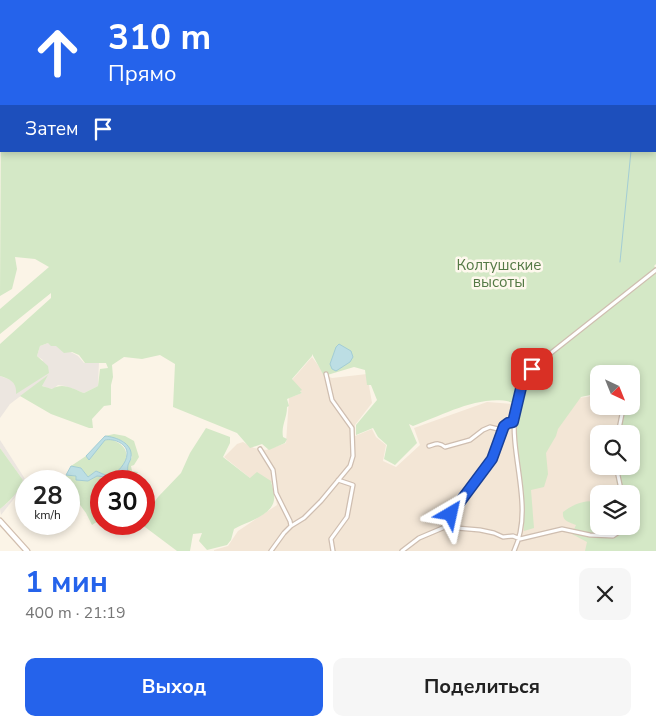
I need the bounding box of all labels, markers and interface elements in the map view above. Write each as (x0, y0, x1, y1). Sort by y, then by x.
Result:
text: 310 m (108, 14, 211, 61)
icon: ahead (25, 20, 90, 85)
text: Прямо (108, 59, 177, 89)
icon: arrive (89, 115, 117, 143)
text: Затем (25, 116, 79, 142)
park label: Колтушские высоты (457, 255, 541, 292)
pin (511, 348, 553, 390)
icon: arrive (518, 355, 546, 383)
north arrow (590, 365, 640, 415)
map controls (590, 365, 640, 535)
button: search (590, 425, 640, 475)
speed limit sign: 30 (90, 470, 155, 535)
text: 28 (32, 479, 63, 513)
button: layers (590, 485, 640, 535)
position arrow (424, 487, 476, 539)
text: km/h (34, 507, 61, 523)
text: 1 мин (25, 562, 108, 603)
button: close (579, 568, 631, 620)
text: 400 m · 21:19 (25, 602, 126, 624)
button: Выход (25, 658, 323, 716)
button: Поделиться (333, 658, 631, 716)

